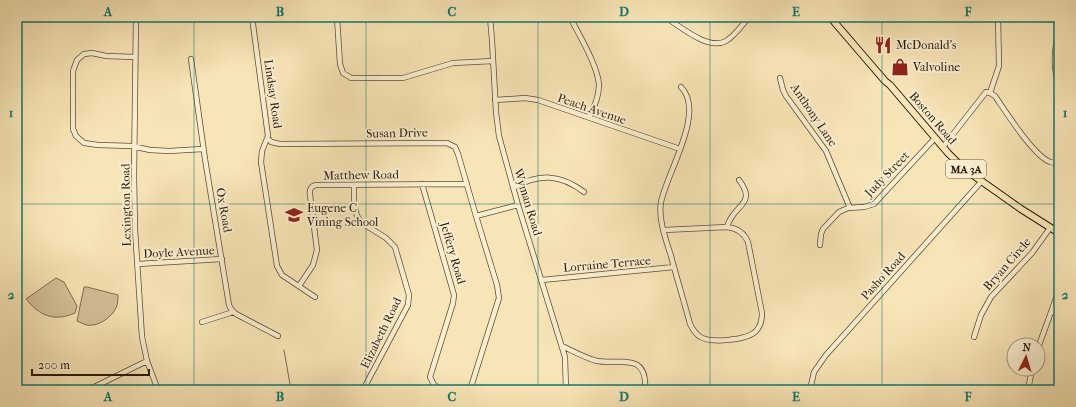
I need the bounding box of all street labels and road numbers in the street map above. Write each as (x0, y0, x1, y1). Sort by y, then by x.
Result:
street label: Lindsay Road (261, 59, 285, 130)
street label: Anthony Lane (787, 80, 840, 149)
street label: Boston Road (906, 89, 960, 147)
street label: Peach Avenue (556, 91, 628, 127)
street label: Susan Drive (366, 125, 428, 141)
street label: Judy Street (861, 148, 913, 200)
road number: MA 3A (946, 160, 986, 178)
street label: Lexington Road (118, 163, 134, 247)
street label: Wyman Road (511, 166, 545, 238)
street label: Matthew Road (323, 167, 399, 183)
street label: Ox Road (213, 187, 235, 234)
street label: Jeffery Road (437, 219, 469, 286)
street label: Bryan Circle (980, 235, 1034, 293)
street label: Doyle Avenue (143, 243, 215, 261)
street label: Pasho Road (858, 249, 908, 303)
street label: Lorraine Terrace (563, 253, 652, 275)
street label: Elizabeth Road (358, 295, 404, 371)

